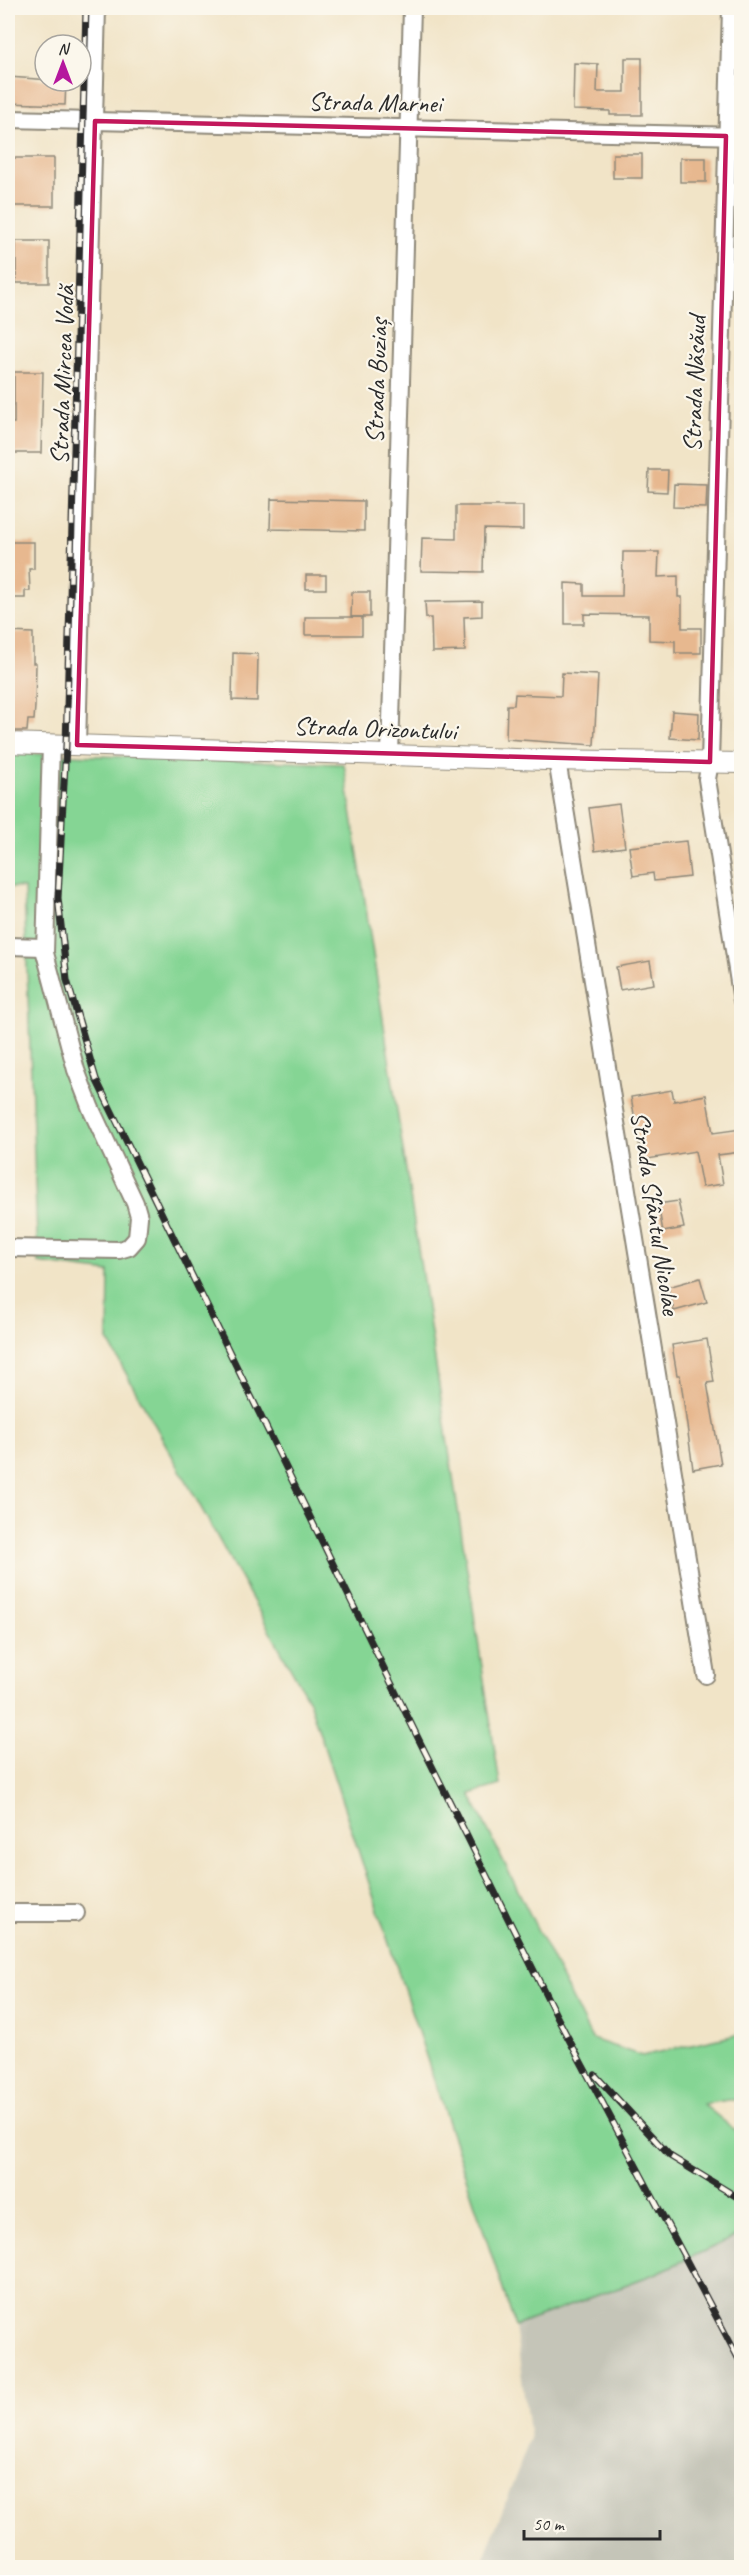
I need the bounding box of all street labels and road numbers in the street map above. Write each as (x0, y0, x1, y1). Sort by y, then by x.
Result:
street label: Strada Marnei (308, 85, 445, 120)
street label: Strada Mircea Vodă (43, 282, 82, 465)
street label: Strada Năsăud (676, 312, 714, 453)
street label: Strada Buziaș (358, 316, 395, 444)
street label: Strada Orizontului (293, 709, 460, 748)
street label: Strada Sfântul Nicolae (623, 1109, 688, 1319)

